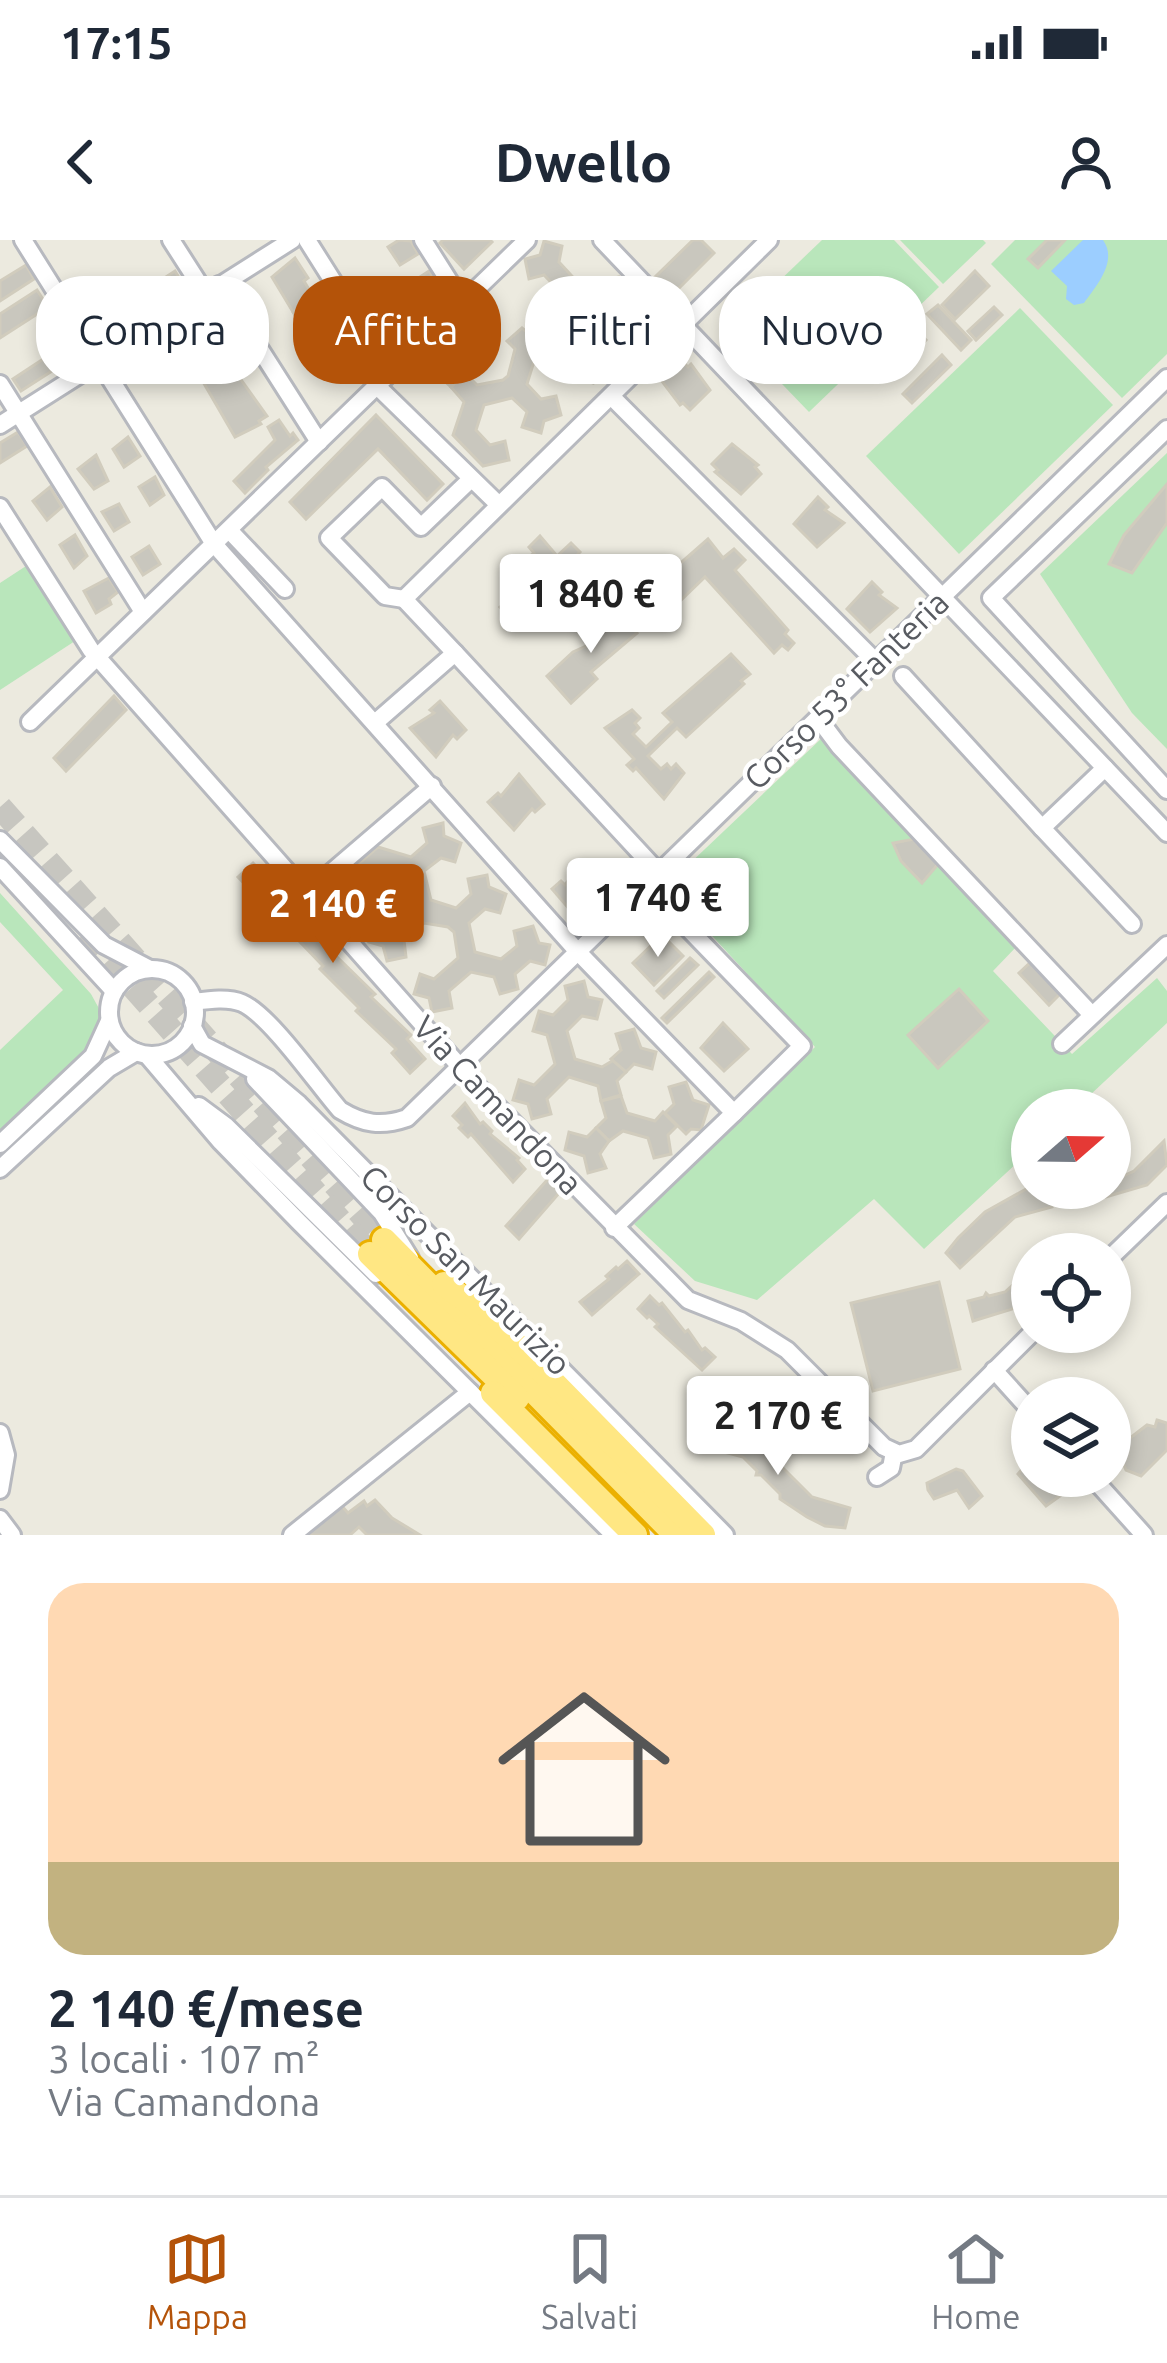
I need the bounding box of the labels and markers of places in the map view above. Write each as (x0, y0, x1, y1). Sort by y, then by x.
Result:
pin: 1 840 € (480, 554, 702, 656)
pin: 1 740 € (547, 858, 769, 960)
pin: 2 140 € (222, 864, 444, 966)
pin: 2 170 € (667, 1376, 889, 1478)

